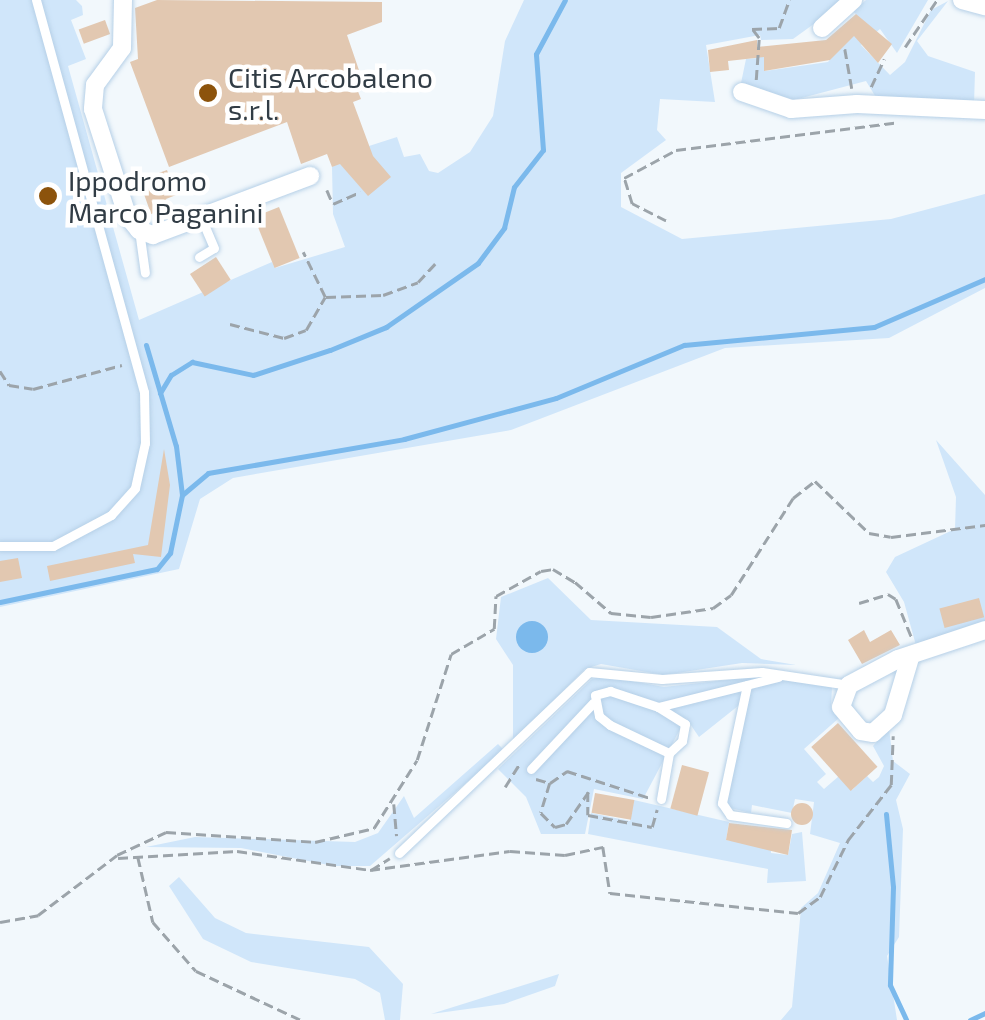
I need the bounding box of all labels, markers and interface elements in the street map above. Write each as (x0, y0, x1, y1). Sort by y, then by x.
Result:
place label: Citis Arcobaleno s.r.l. (228, 60, 433, 126)
marker: Citis Arcobaleno s.r.l. (197, 82, 219, 104)
place label: Ippodromo Marco Paganini (68, 163, 263, 229)
marker: Ippodromo Marco Paganini (37, 185, 59, 207)

